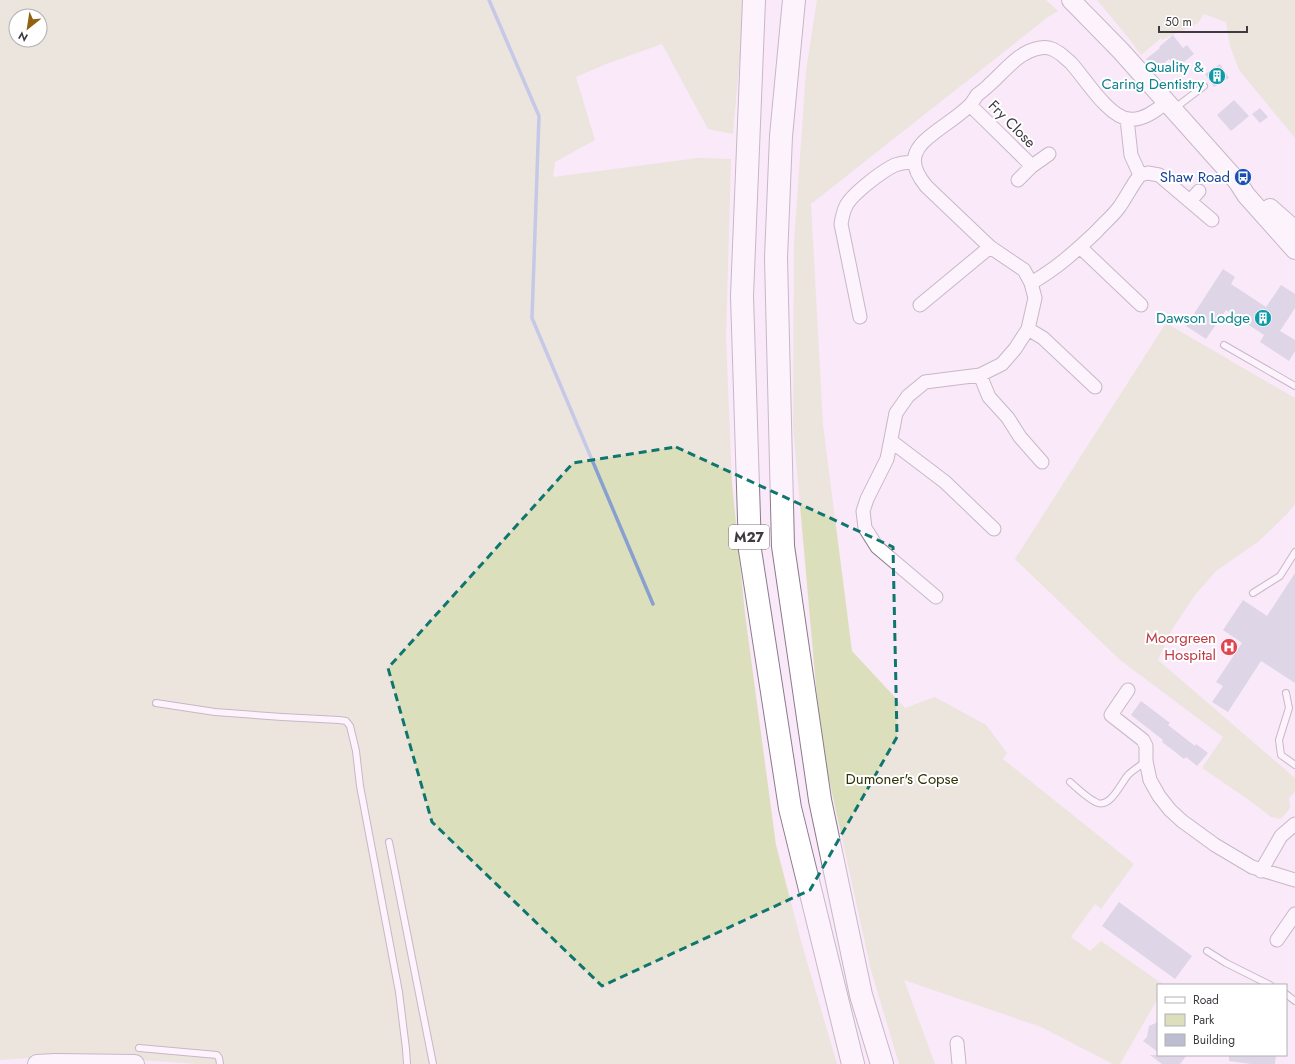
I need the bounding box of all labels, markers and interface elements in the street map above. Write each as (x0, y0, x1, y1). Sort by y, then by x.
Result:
north arrow (8, 8, 48, 48)
scale bar (1159, 8, 1247, 34)
text: 50 m (1165, 13, 1192, 31)
text: N (15, 28, 31, 46)
place label: Quality & Caring Dentistry (1101, 56, 1204, 95)
building icon: Quality & Caring Dentistry (1207, 66, 1227, 86)
street label: Fry Close (983, 95, 1041, 153)
place label: Shaw Road (1160, 166, 1230, 188)
bus stop icon: Shaw Road (1233, 167, 1253, 187)
place label: Dawson Lodge (1156, 307, 1250, 329)
building icon: Dawson Lodge (1253, 308, 1273, 328)
road number: M27 (729, 525, 769, 549)
place label: Moorgreen Hospital (1146, 627, 1216, 666)
hospital icon: Moorgreen Hospital (1219, 637, 1239, 657)
park label: Dumoner's Copse (846, 768, 959, 790)
legend (1157, 984, 1287, 1056)
text: Road (1193, 991, 1219, 1009)
text: Park (1193, 1011, 1215, 1029)
text: Building (1193, 1031, 1235, 1049)

